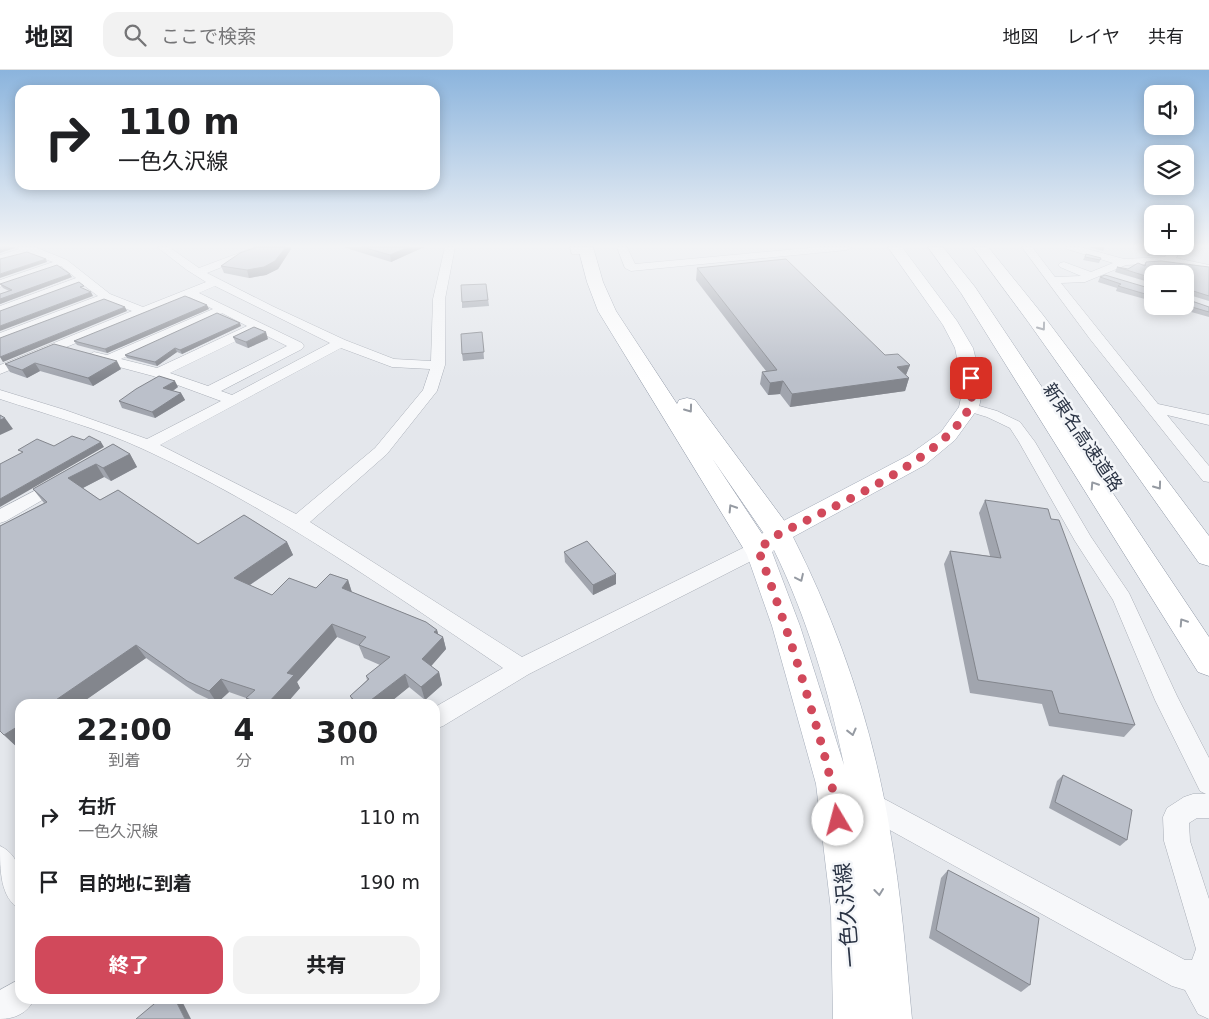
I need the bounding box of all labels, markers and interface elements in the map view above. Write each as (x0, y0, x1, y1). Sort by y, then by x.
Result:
search box (103, 12, 453, 57)
icon: search (121, 21, 149, 49)
text: 地図 (25, 23, 73, 51)
text: ここで検索 (161, 25, 256, 47)
text: 地図 (1003, 26, 1039, 47)
text: レイヤ (1067, 26, 1120, 47)
text: 共有 (1148, 26, 1184, 47)
map controls (1144, 85, 1194, 315)
button: sound (1144, 85, 1194, 135)
text: 110 m (118, 102, 240, 142)
icon: right (35, 105, 100, 170)
button: layers (1144, 145, 1194, 195)
text: 一色久沢線 (118, 149, 228, 174)
button: + (1144, 205, 1194, 255)
button: − (1144, 265, 1194, 315)
one-way arrow (1036, 321, 1045, 331)
pin (950, 357, 992, 399)
icon: arrive (957, 364, 985, 392)
street label: 新東名高速道路 (1039, 379, 1127, 495)
one-way arrow (684, 403, 692, 412)
one-way arrow (1152, 480, 1161, 490)
one-way arrow (1091, 482, 1101, 491)
one-way arrow (728, 504, 738, 513)
one-way arrow (794, 573, 804, 582)
one-way arrow (1179, 618, 1189, 627)
text: 22:00 (77, 712, 172, 747)
text: 4 (234, 712, 254, 747)
text: 300 (316, 715, 379, 750)
one-way arrow (846, 728, 857, 737)
text: m (339, 750, 355, 769)
text: 到着 (108, 751, 140, 770)
text: 分 (236, 751, 252, 770)
position arrow (811, 793, 863, 845)
text: 右折 (78, 795, 116, 817)
icon: right (35, 803, 63, 831)
text: 110 m (359, 806, 420, 828)
text: 一色久沢線 (78, 822, 158, 841)
street label: 一色久沢線 (830, 862, 864, 968)
icon: arrive (35, 868, 63, 896)
text: 190 m (359, 871, 420, 893)
text: 目的地に到着 (78, 872, 192, 894)
one-way arrow (873, 888, 884, 896)
button: 終了 (35, 936, 223, 994)
button: 共有 (233, 936, 420, 994)

